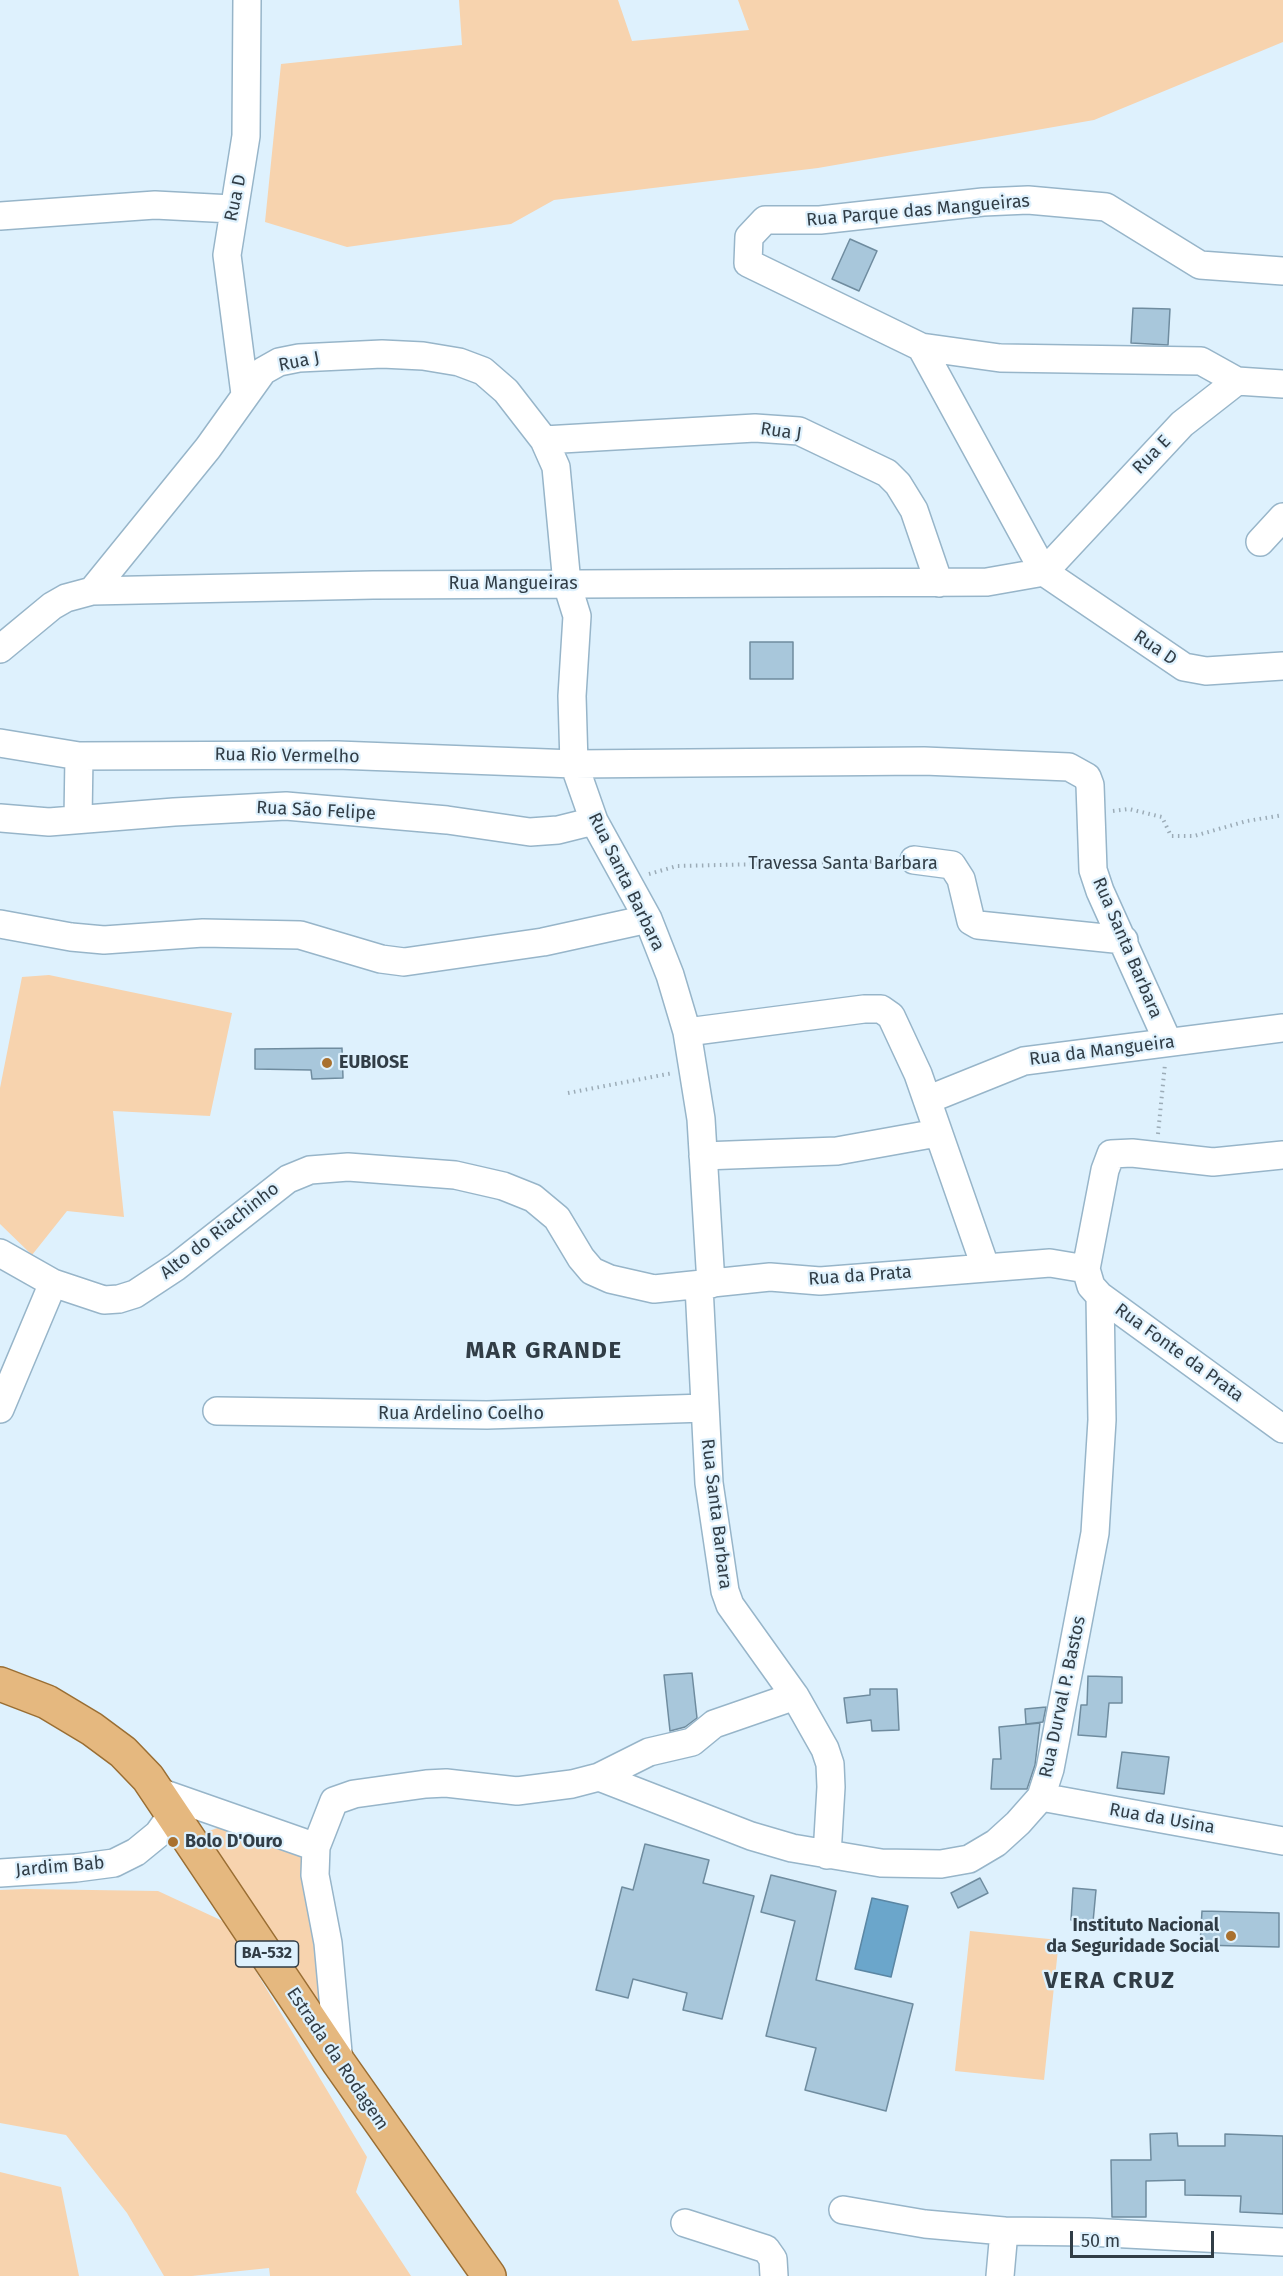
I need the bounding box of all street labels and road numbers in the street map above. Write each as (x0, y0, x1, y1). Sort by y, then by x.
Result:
street label: Rua D (220, 173, 252, 223)
street label: Rua Parque das Mangueiras (805, 190, 1031, 232)
street label: Rua J (277, 347, 321, 377)
street label: Rua J (759, 418, 803, 446)
street label: Rua E (1128, 431, 1176, 479)
street label: Rua Mangueiras (448, 573, 578, 595)
street label: Rua D (1129, 626, 1181, 670)
street label: Rua Rio Vermelho (214, 744, 360, 768)
street label: Rua São Felipe (256, 797, 376, 825)
street label: Rua Santa Barbara (583, 809, 669, 955)
street label: Travessa Santa Barbara (748, 853, 938, 875)
street label: Rua Santa Barbara (1088, 874, 1166, 1022)
street label: Rua da Mangueira (1028, 1031, 1176, 1071)
street label: Alto do Riachinho (156, 1178, 284, 1284)
street label: Rua da Prata (808, 1262, 912, 1290)
street label: Rua Fonte da Prata (1110, 1299, 1248, 1407)
street label: Rua Ardelino Coelho (378, 1403, 544, 1425)
street label: Rua Santa Barbara (696, 1438, 736, 1590)
street label: Rua Durval P. Bastos (1035, 1614, 1091, 1780)
street label: Rua da Usina (1107, 1799, 1217, 1839)
street label: Jardim Bab (15, 1852, 105, 1882)
road number: BA-532 (236, 1941, 298, 1967)
street label: Estrada da Rodagem (281, 1984, 393, 2134)

